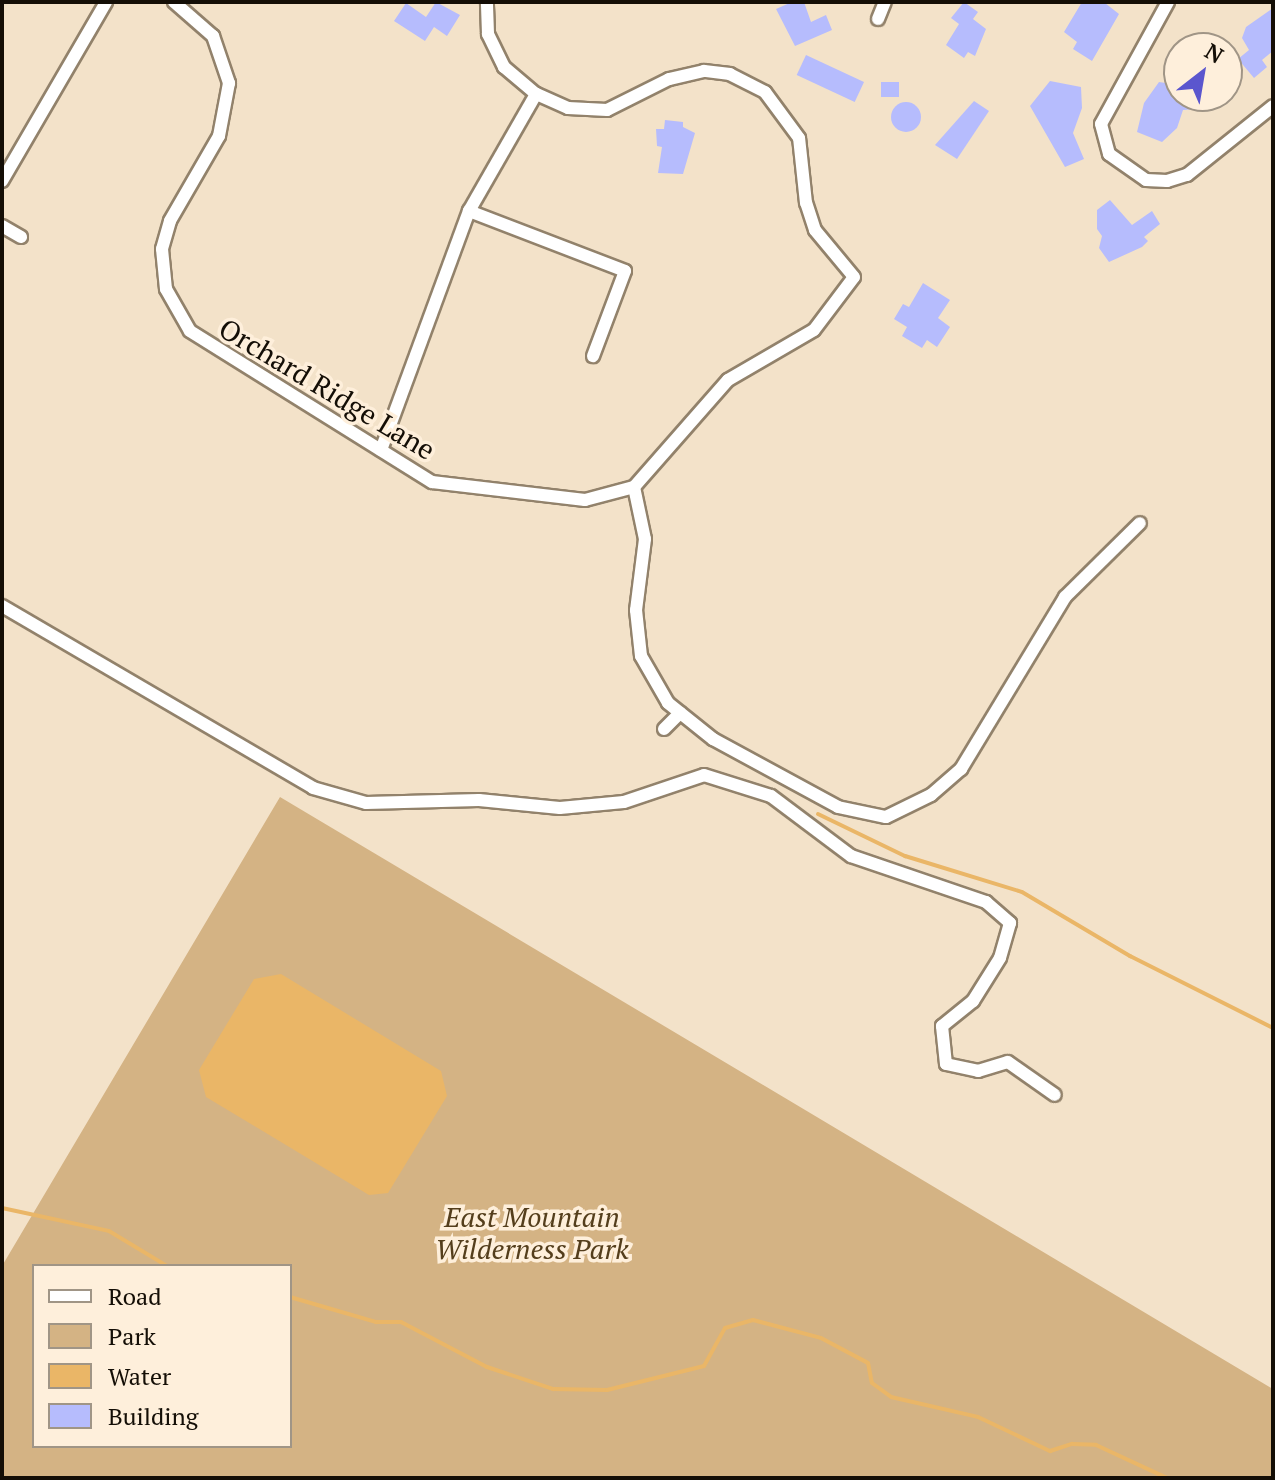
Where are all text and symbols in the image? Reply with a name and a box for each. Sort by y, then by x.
north arrow [1163,32,1243,112]
text: N [1200,36,1229,69]
street label: Orchard Ridge Lane [213,311,441,467]
park label: East Mountain Wilderness Park [435,1200,629,1266]
legend [32,1264,292,1448]
text: Road [108,1280,162,1312]
text: Park [108,1320,156,1352]
text: Water [108,1360,171,1392]
text: Building [108,1400,198,1432]

